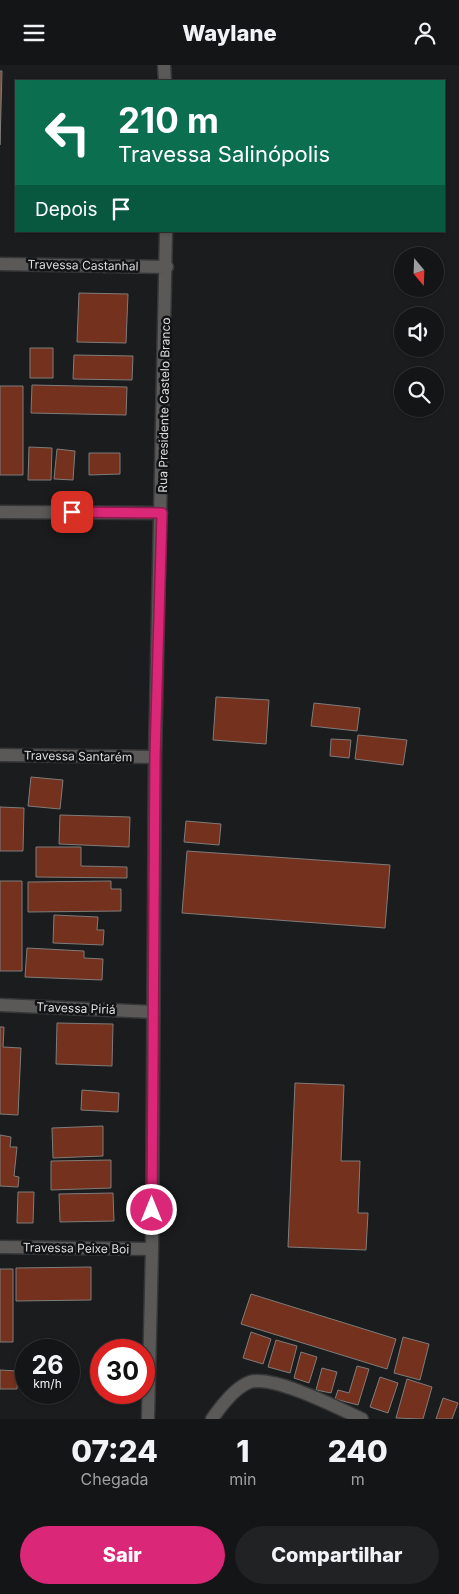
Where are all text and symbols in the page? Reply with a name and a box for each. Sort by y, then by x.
icon: menu [20,19,48,47]
icon: person [411,19,439,47]
text: Waylane [182,20,277,46]
text: 210 m [118,99,219,141]
icon: left [35,100,100,165]
text: Travessa Salinópolis [118,141,330,167]
icon: arrive [107,195,135,223]
text: Depois [35,198,97,221]
north arrow [394,247,444,297]
map controls [394,247,444,417]
street label: Travessa Castanhal [27,257,139,273]
button: sound [394,307,444,357]
street label: Rua Presidente Castelo Branco [155,317,173,493]
button: search [394,367,444,417]
pin [51,491,93,533]
icon: arrive [58,498,86,526]
street label: Travessa Santarém [24,748,132,764]
street label: Travessa Piriá [36,999,116,1017]
position arrow [125,1183,177,1235]
street label: Travessa Peixe Boi [23,1240,129,1256]
speed limit sign: 30 [90,1339,155,1404]
text: 26 [32,1350,63,1380]
text: km/h [33,1376,62,1391]
text: 07:24 [71,1433,158,1469]
text: 1 [236,1433,249,1469]
text: 240 [328,1433,388,1469]
text: Chegada [81,1469,149,1489]
text: min [229,1469,256,1489]
text: m [351,1469,365,1489]
button: Sair [20,1526,225,1584]
button: Compartilhar [235,1526,439,1584]

